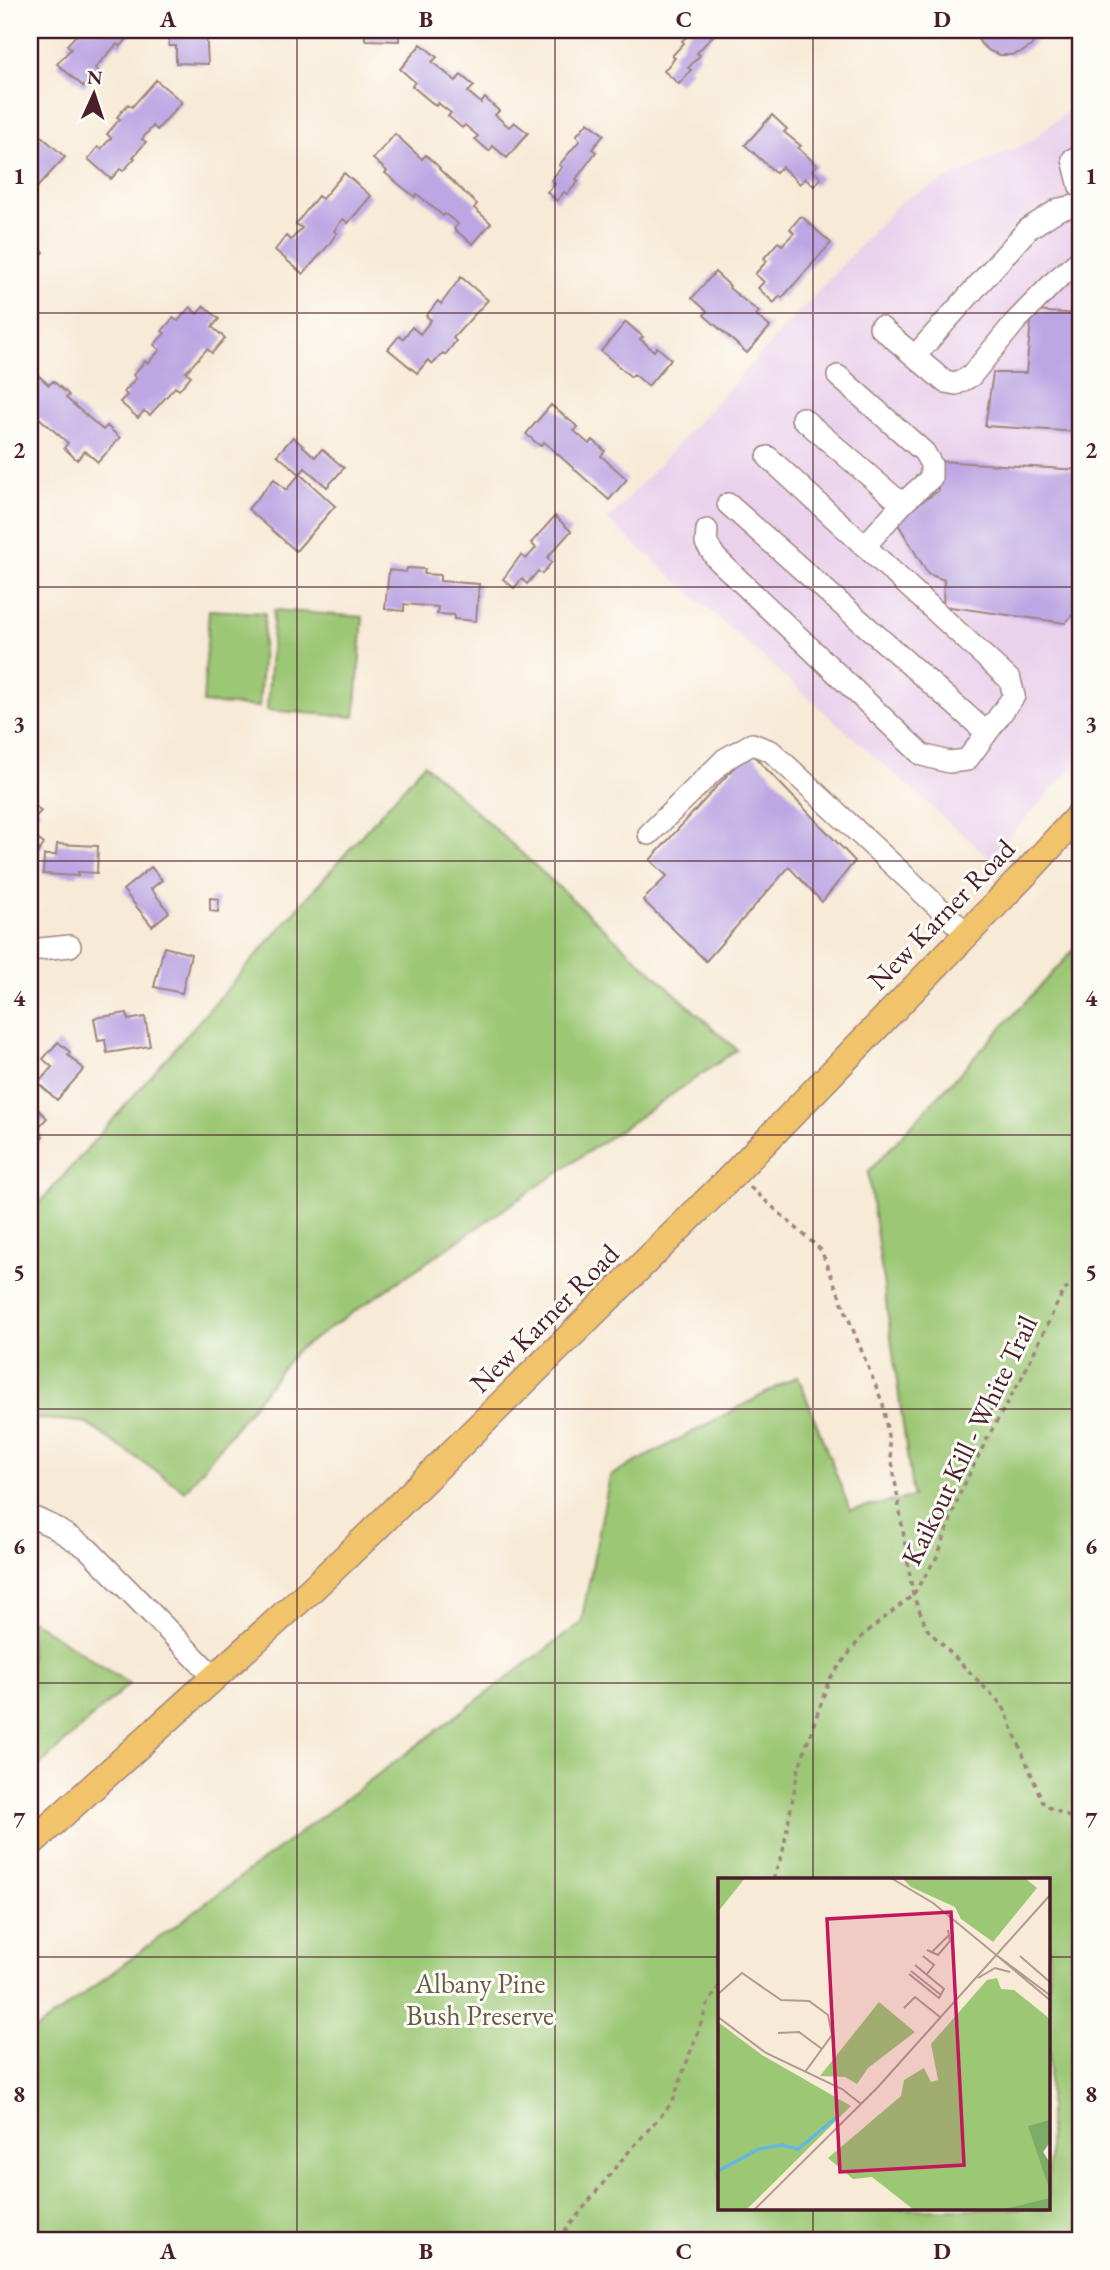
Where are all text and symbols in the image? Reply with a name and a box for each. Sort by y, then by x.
text: A [159,4,177,34]
text: B [419,4,433,34]
text: C [676,4,692,34]
text: D [933,4,951,34]
north arrow [60,60,130,130]
text: N [87,65,104,90]
text: 1 [13,161,25,191]
text: 1 [1085,161,1097,191]
text: 2 [13,435,25,465]
text: 2 [1085,435,1097,465]
text: 3 [13,709,25,739]
text: 3 [1085,709,1097,739]
street label: New Karner Road [860,830,1023,997]
text: 4 [13,983,26,1013]
text: 4 [1085,983,1098,1013]
street label: New Karner Road [462,1235,627,1400]
text: 5 [13,1257,25,1287]
text: 5 [1085,1257,1097,1287]
street label: Kaikout Kill - White Trail [893,1309,1045,1571]
text: 6 [13,1531,25,1561]
text: 6 [1085,1531,1097,1561]
text: 7 [13,1805,26,1835]
text: 7 [1085,1805,1098,1835]
inset map [718,1878,1050,2210]
park label: Albany Pine Bush Preserve [406,1965,554,2033]
text: 8 [13,2079,25,2109]
text: 8 [1085,2079,1097,2109]
text: A [159,2236,177,2266]
text: B [419,2236,433,2266]
text: C [676,2236,692,2266]
text: D [933,2236,951,2266]

